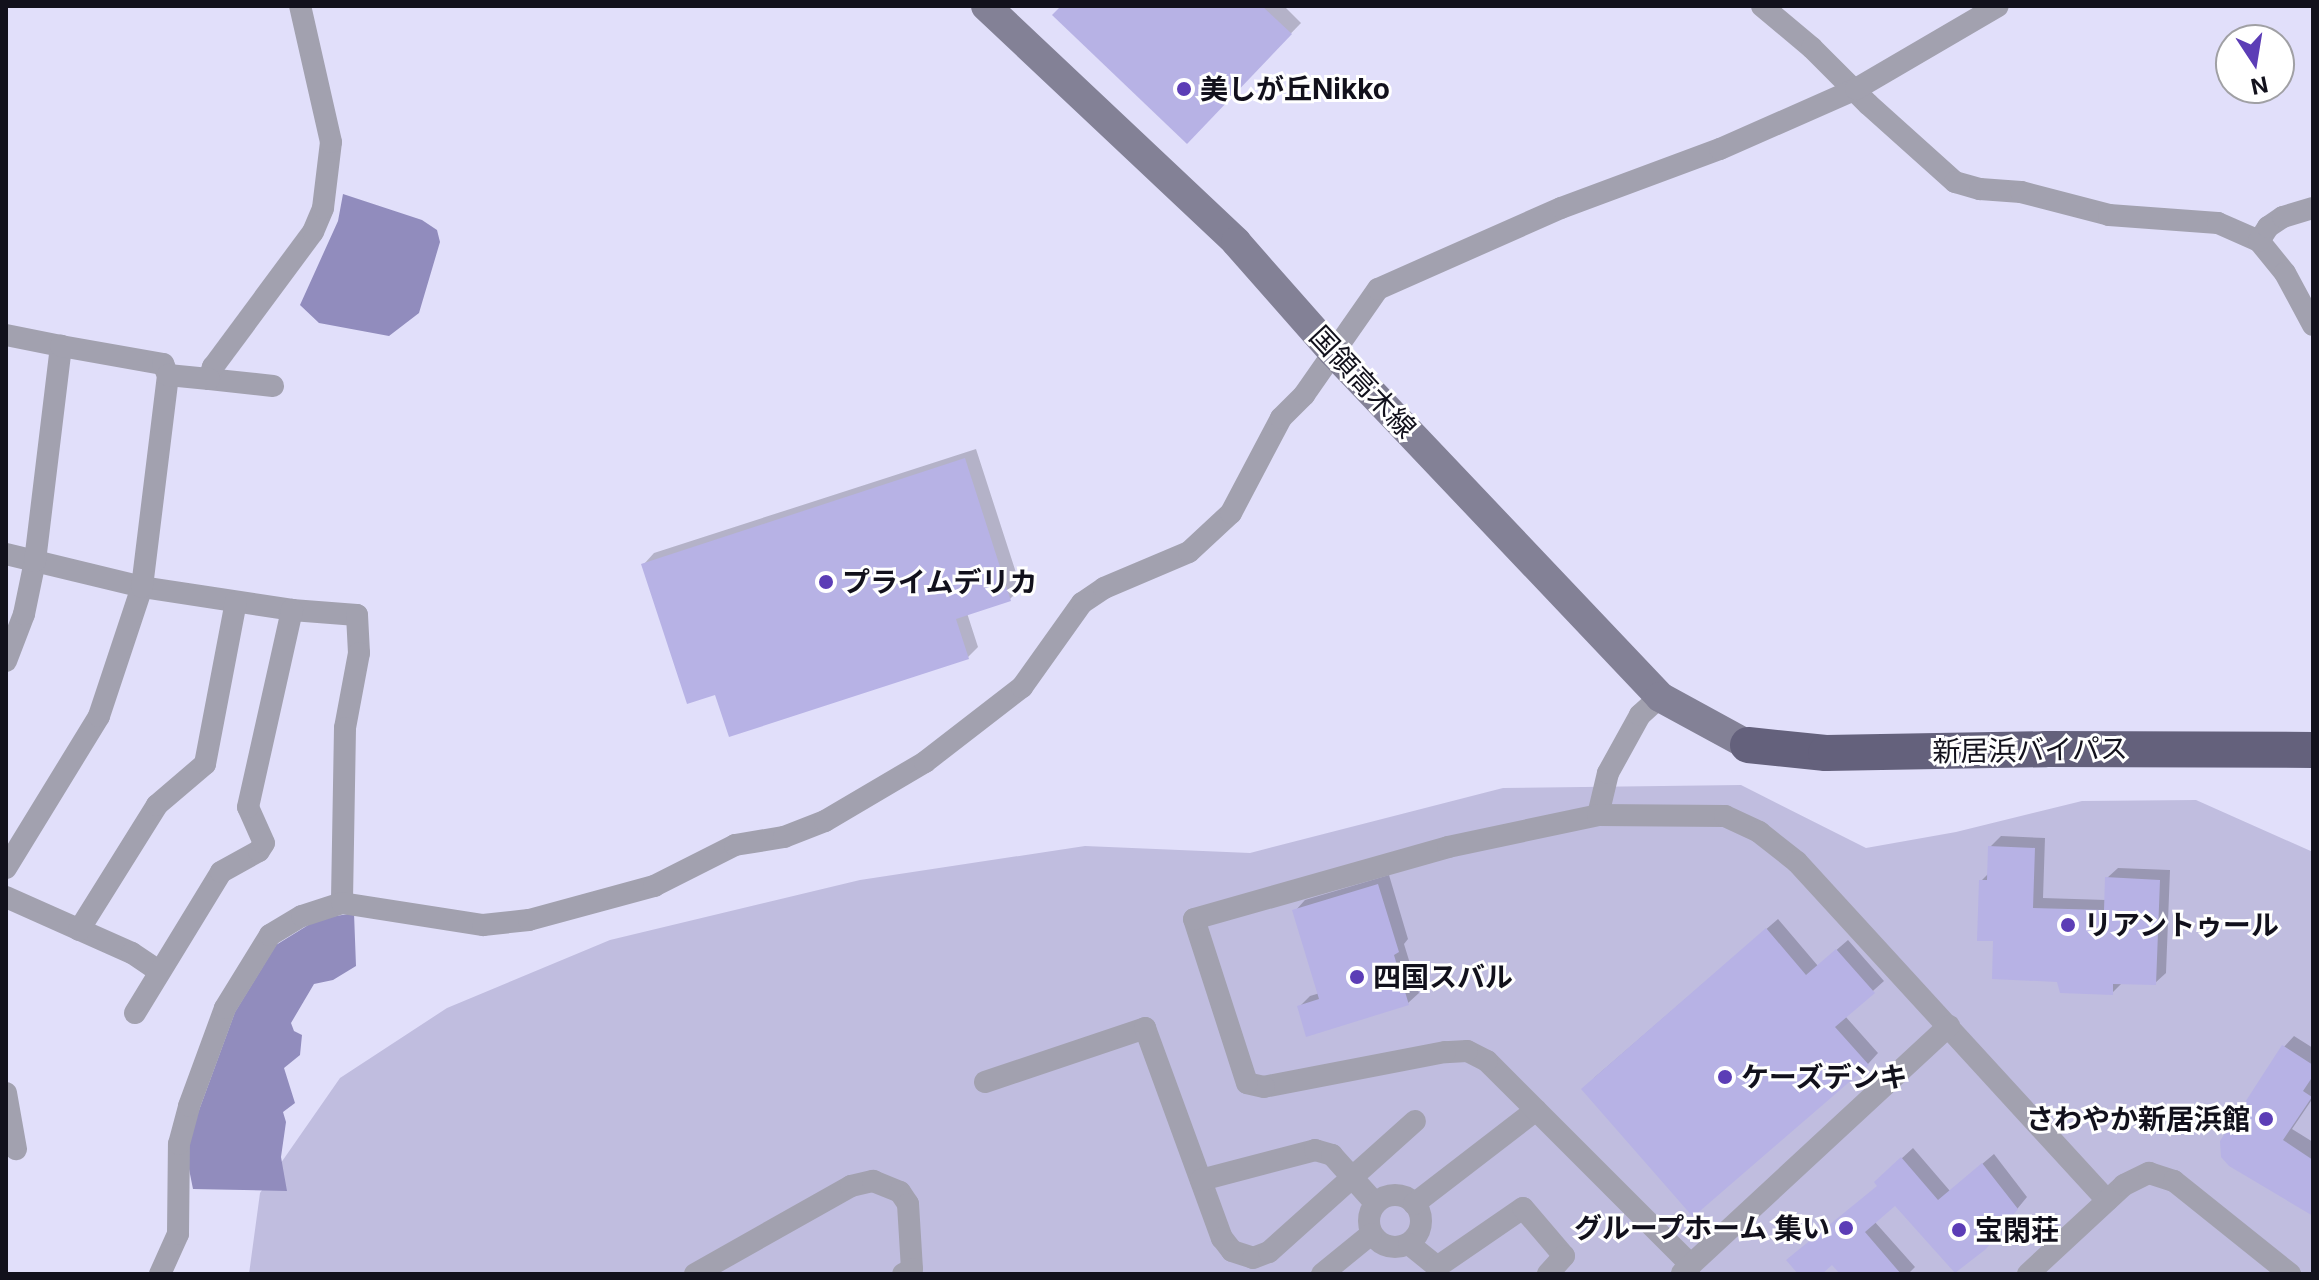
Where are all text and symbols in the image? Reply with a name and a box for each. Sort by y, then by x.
north arrow [2215,24,2295,104]
text: N [2249,71,2270,100]
place label: 美しが丘Nikko [1200,72,1390,106]
marker: 美しが丘Nikko [1175,80,1193,98]
street label: 国領高木線 [1303,319,1423,445]
place label: プライムデリカ [842,565,1038,599]
marker: プライムデリカ [817,573,835,591]
street label: 新居浜バイパス [1932,731,2128,769]
place label: リアントゥール [2084,908,2280,942]
marker: リアントゥール [2059,916,2077,934]
place label: 四国スバル [1373,960,1513,994]
marker: 四国スバル [1348,968,1366,986]
place label: ケーズデンキ [1741,1060,1909,1094]
marker: ケーズデンキ [1716,1068,1734,1086]
place label: さわやか新居浜館 [2026,1102,2250,1136]
marker: さわやか新居浜館 [2257,1110,2275,1128]
place label: グループホーム 集い [1571,1211,1830,1245]
place label: 宝閑荘 [1975,1213,2059,1247]
marker: グループホーム 集い [1837,1219,1855,1237]
marker: 宝閑荘 [1950,1221,1968,1239]

